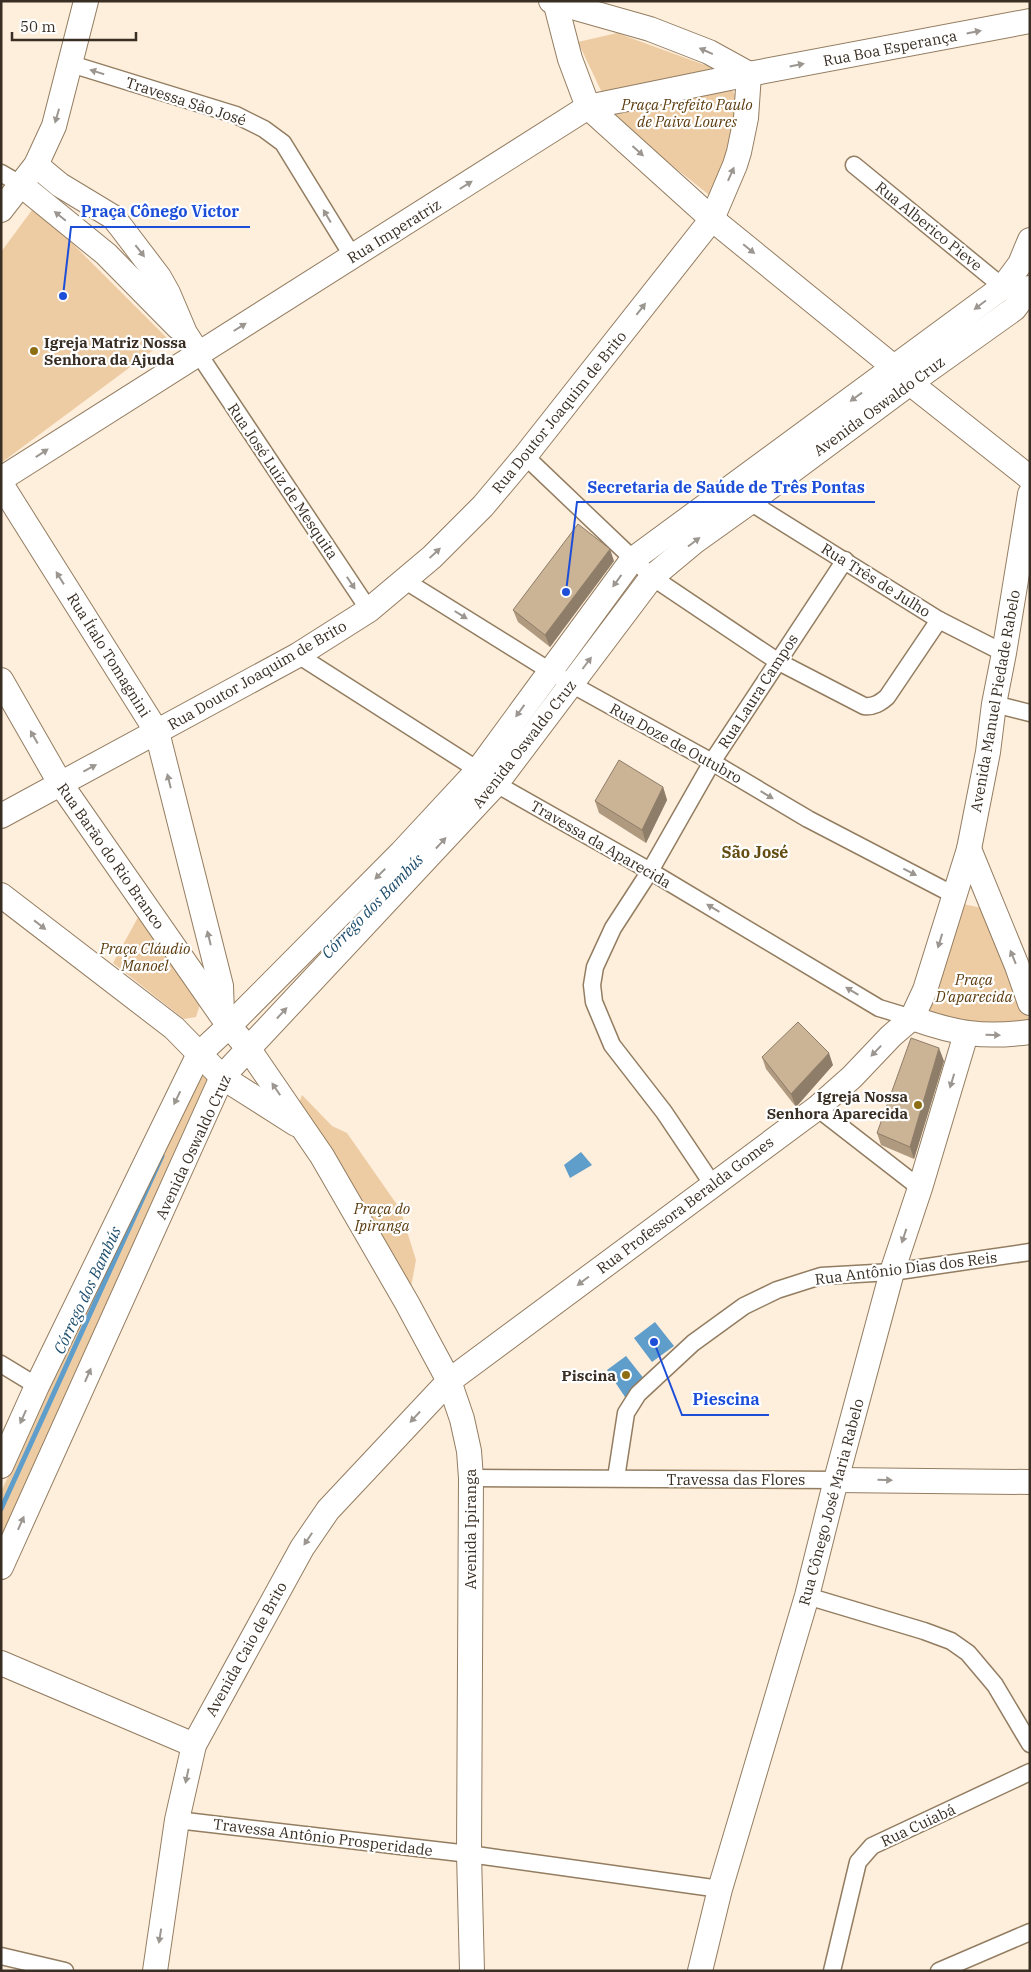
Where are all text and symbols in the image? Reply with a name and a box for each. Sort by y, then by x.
scale bar [12,10,136,42]
text: 50 m [20,17,56,36]
street label: Rua Boa Esperança [821,26,959,70]
one-way arrow [966,27,982,35]
one-way arrow [699,47,713,55]
one-way arrow [790,61,806,69]
one-way arrow [90,68,105,76]
street label: Travessa São José [123,73,249,129]
park label: Praça Prefeito Paulo de Paiva Loures [620,95,753,131]
one-way arrow [52,109,60,124]
one-way arrow [631,145,643,157]
one-way arrow [728,167,736,181]
street label: Rua Alberico Pieve [872,177,986,275]
one-way arrow [460,180,473,190]
street label: Rua Imperatriz [344,195,444,267]
callout: Praça Cônego Victor [71,196,250,227]
text: Praça Cônego Victor [81,201,239,221]
one-way arrow [323,209,332,222]
one-way arrow [54,211,67,222]
one-way arrow [134,244,145,257]
one-way arrow [743,244,756,255]
one-way arrow [974,299,987,310]
one-way arrow [635,303,646,316]
one-way arrow [233,323,246,332]
street label: Rua Doutor Joaquim de Brito [488,327,630,497]
place label: Igreja Matriz Nossa Senhora da Ajuda [44,333,187,369]
marker: Igreja Matriz Nossa Senhora da Ajuda [28,345,40,357]
street label: Avenida Oswaldo Cruz [810,352,948,460]
one-way arrow [849,392,863,402]
street label: Rua José Luiz de Mesquita [224,399,342,563]
one-way arrow [36,448,49,457]
callout: Secretaria de Saúde de Três Pontas [577,471,875,502]
text: Secretaria de Saúde de Três Pontas [587,477,865,497]
one-way arrow [687,537,700,548]
street label: Rua Três de Julho [818,539,934,621]
one-way arrow [429,547,441,559]
one-way arrow [55,571,65,584]
one-way arrow [612,574,622,588]
one-way arrow [346,576,356,590]
street label: Avenida Manuel Piedade Rabelo [966,588,1024,814]
street label: Rua Ítalo Tomagnini [63,589,155,721]
one-way arrow [454,611,467,620]
street label: Rua Doutor Joaquim de Brito [164,616,350,734]
street label: Rua Laura Campos [714,630,802,752]
one-way arrow [582,656,592,670]
street label: Avenida Oswaldo Cruz [468,676,580,812]
street label: Rua Doze de Outubro [607,699,745,787]
one-way arrow [516,705,526,718]
one-way arrow [30,730,38,745]
one-way arrow [83,763,97,772]
one-way arrow [165,773,173,788]
street label: Rua Barão do Rio Branco [53,779,169,933]
one-way arrow [760,790,773,799]
street label: Travessa da Aparecida [527,796,675,892]
one-way arrow [435,838,447,850]
district label: São José [722,842,788,862]
water label: Córrego dos Bambús [317,849,427,963]
one-way arrow [374,867,386,879]
one-way arrow [903,868,917,876]
one-way arrow [706,903,719,912]
one-way arrow [33,920,46,931]
one-way arrow [205,931,213,946]
one-way arrow [936,934,943,949]
park label: Praça Cláudio Manoel [99,939,190,975]
one-way arrow [1009,950,1017,964]
park label: Praça D'aparecida [934,970,1013,1006]
one-way arrow [846,987,859,996]
one-way arrow [276,1007,288,1019]
one-way arrow [986,1031,1002,1039]
one-way arrow [870,1045,882,1057]
street label: Avenida Oswaldo Cruz [151,1072,235,1222]
one-way arrow [947,1073,955,1088]
one-way arrow [271,1082,281,1095]
place label: Igreja Nossa Senhora Aparecida [767,1087,908,1123]
one-way arrow [173,1091,181,1105]
marker: Igreja Nossa Senhora Aparecida [912,1099,924,1111]
street label: Rua Professora Beralda Gomes [593,1132,777,1278]
park label: Praça do Ipiranga [353,1199,410,1235]
water label: Córrego dos Bambús [49,1223,125,1357]
one-way arrow [900,1229,908,1244]
street label: Rua Antônio Dias dos Reis [814,1247,998,1289]
one-way arrow [577,1275,590,1286]
place label: Piscina [562,1366,616,1385]
one-way arrow [84,1367,93,1382]
marker: Piscina [620,1369,632,1381]
callout: Piescina [682,1384,769,1415]
text: Piescina [692,1389,760,1409]
street label: Rua Cônego José Maria Rabelo [794,1397,868,1607]
one-way arrow [18,1410,26,1424]
one-way arrow [409,1410,421,1422]
street label: Avenida Ipiranga [461,1469,480,1589]
street label: Travessa das Flores [667,1470,805,1489]
one-way arrow [877,1476,893,1484]
one-way arrow [18,1516,26,1530]
one-way arrow [303,1532,313,1545]
street label: Avenida Caio de Brito [201,1578,291,1720]
one-way arrow [183,1768,191,1783]
street label: Rua Cuiabá [878,1799,958,1851]
street label: Travessa Antônio Prosperidade [212,1814,434,1860]
one-way arrow [156,1928,164,1944]

